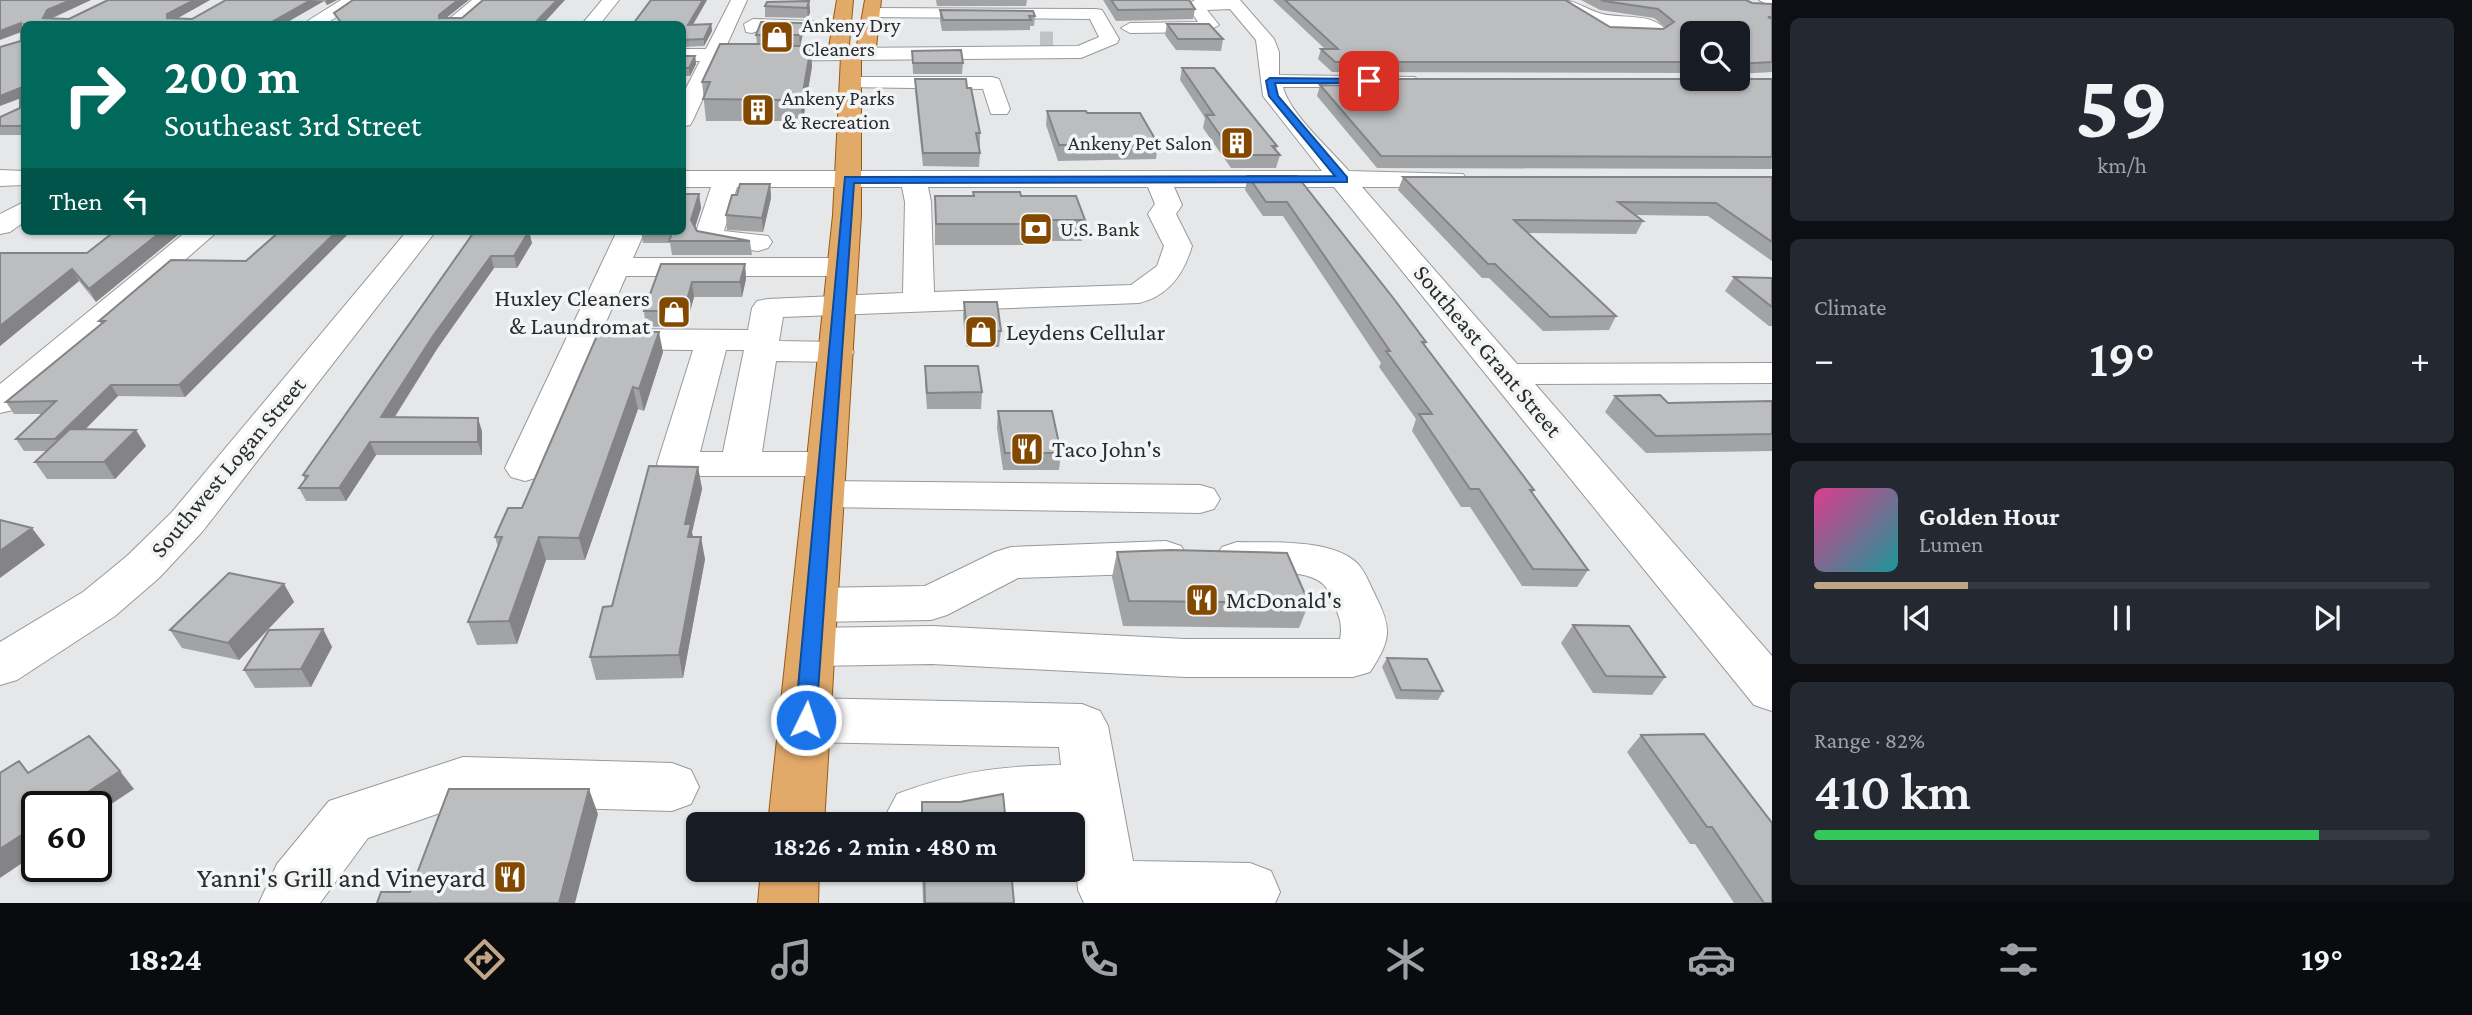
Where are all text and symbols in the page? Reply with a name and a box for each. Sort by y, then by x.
place label: Ankeny Dry Cleaners [802,13,901,61]
shop icon: Ankeny Dry Cleaners [758,18,796,56]
map controls [1680,21,1750,91]
button: search [1680,21,1750,91]
icon: right [49,49,140,140]
text: 200 m [164,49,299,104]
pin [1339,51,1399,111]
text: 59 [2075,55,2169,157]
icon: arrive [1350,62,1388,100]
place label: Ankeny Parks & Recreation [782,86,895,134]
building icon: Ankeny Parks & Recreation [739,91,777,129]
text: Southeast 3rd Street [164,107,421,143]
building icon: Ankeny Pet Salon [1218,124,1256,162]
place label: Ankeny Pet Salon [1068,131,1212,155]
text: km/h [2097,152,2147,178]
icon: left [117,182,155,220]
text: Then [49,187,103,216]
bank icon: U.S. Bank [1017,210,1055,248]
place label: U.S. Bank [1060,217,1139,241]
street label: Southeast Grant Street [1409,259,1569,443]
place label: Huxley Cleaners & Laundromat [495,284,651,339]
shop icon: Huxley Cleaners & Laundromat [655,293,693,331]
text: Climate [1814,294,1886,320]
shop icon: Leydens Cellular [962,313,1000,351]
place label: Leydens Cellular [1006,318,1166,345]
text: 19° [2089,329,2155,387]
text: − [1814,338,1834,380]
text: + [2410,338,2430,380]
street label: Southwest Logan Street [144,370,311,562]
restaurant icon: Taco John's [1008,430,1046,468]
place label: Taco John's [1052,435,1161,462]
text: Golden Hour [1919,502,2060,531]
text: Lumen [1919,531,1983,557]
restaurant icon: McDonald's [1183,581,1221,619]
place label: McDonald's [1226,586,1342,613]
icon: previous [1898,599,1936,637]
icon: pause [2103,599,2141,637]
icon: next [2308,599,2346,637]
position arrow [769,683,843,757]
text: Range · 82% [1814,727,1925,753]
text: 410 km [1814,762,1971,820]
speed limit sign: 60 [21,791,112,882]
text: 18:26 · 2 min · 480 m [774,832,997,861]
restaurant icon: Yanni's Grill and Vineyard [491,858,529,896]
place label: Yanni's Grill and Vineyard [197,862,486,893]
icon: directions [460,935,509,984]
icon: music [767,935,816,984]
icon: phone [1074,935,1123,984]
icon: climate [1381,935,1430,984]
icon: car [1687,935,1736,984]
icon: filters [1994,935,2043,984]
text: 18:24 [129,941,202,977]
text: 19° [2301,941,2343,977]

